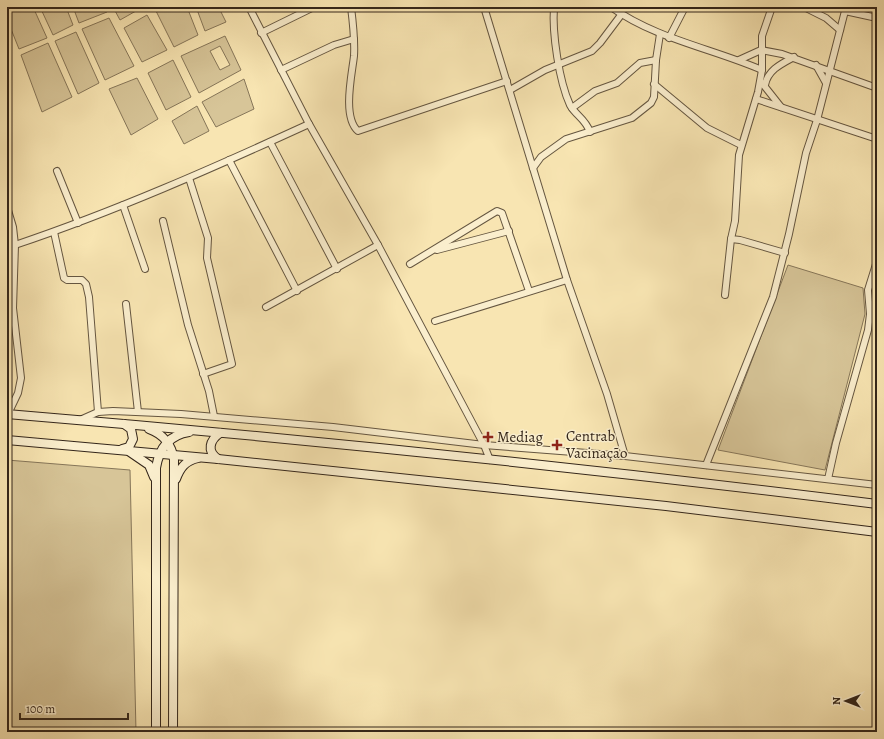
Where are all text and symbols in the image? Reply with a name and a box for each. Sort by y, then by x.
place label: Centrab Vacinação [565,426,627,463]
place label: Mediag [497,427,543,447]
marker: Mediag [482,431,494,443]
marker: Centrab Vacinação [551,439,563,451]
north arrow [826,681,866,721]
scale bar [20,695,128,721]
text: N [829,697,844,705]
text: 100 m [26,701,55,717]

